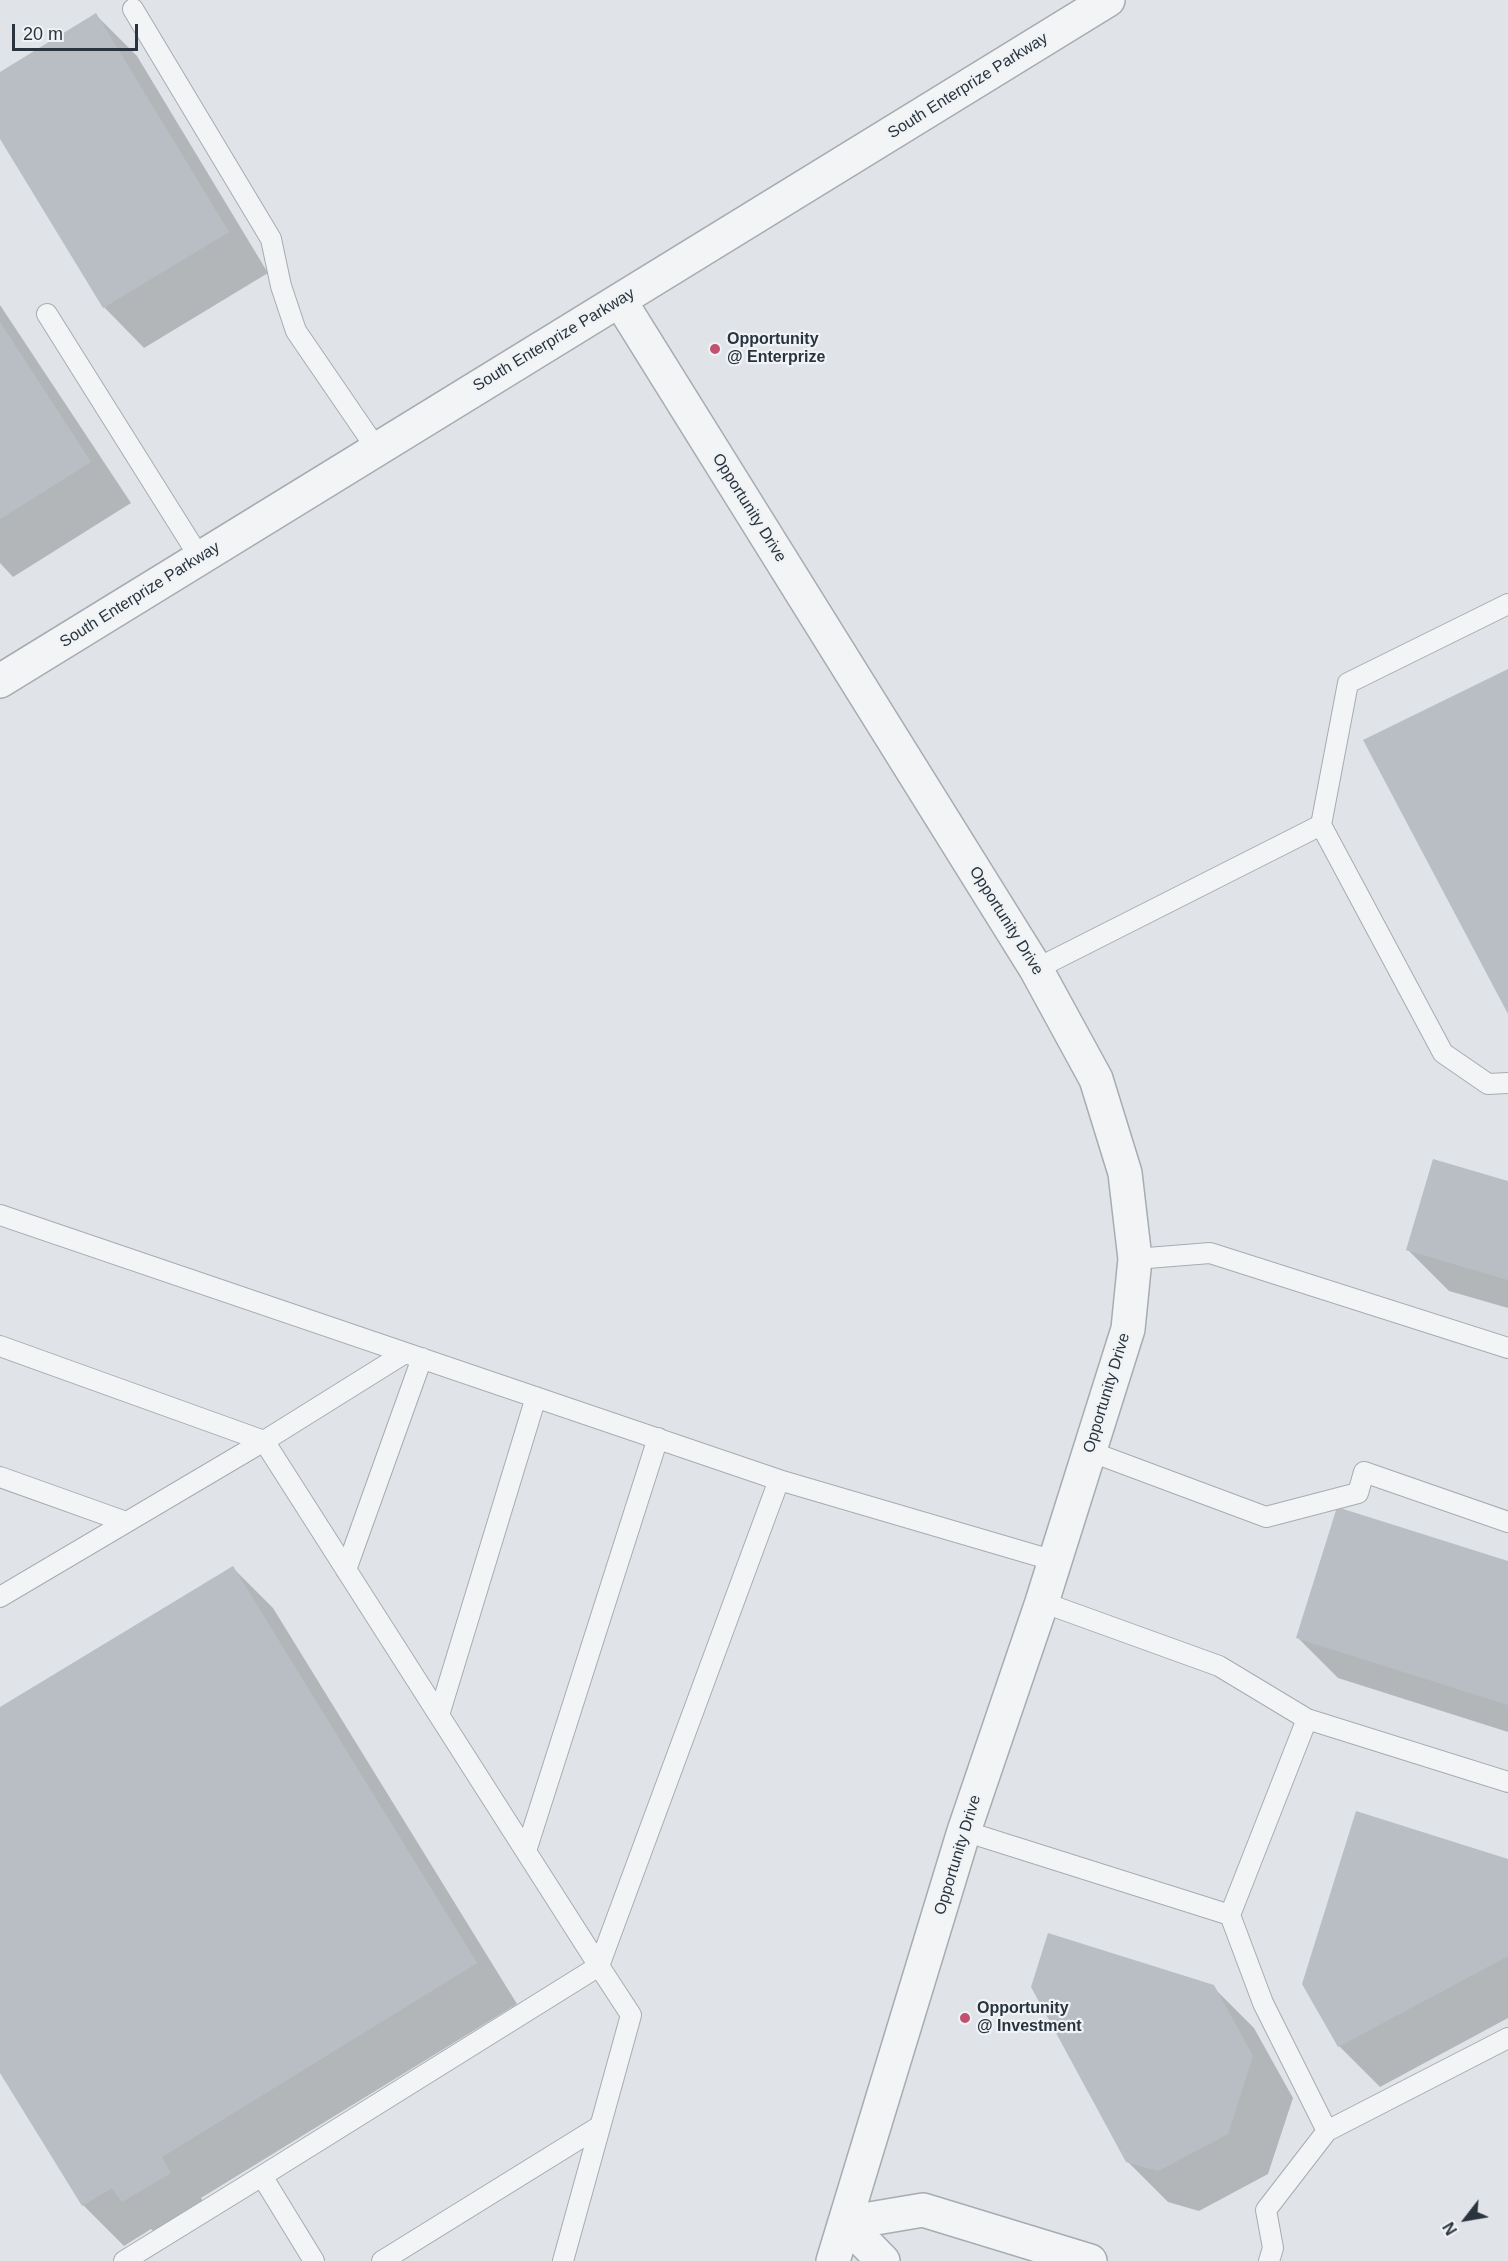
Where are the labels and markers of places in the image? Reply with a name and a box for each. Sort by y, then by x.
place label: Opportunity @ Enterprize [727,330,825,368]
marker: Opportunity @ Enterprize [708,342,722,356]
place label: Opportunity @ Investment [977,1999,1082,2037]
marker: Opportunity @ Investment [958,2011,972,2025]

